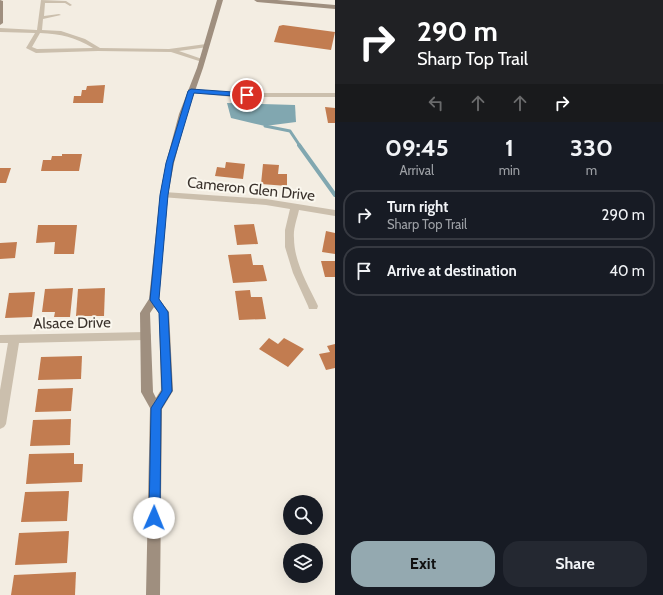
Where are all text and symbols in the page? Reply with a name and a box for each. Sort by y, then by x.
text: 290 m [417,14,498,48]
icon: right [351,16,403,68]
text: Sharp Top Trail [417,48,528,70]
pin [230,78,264,112]
icon: arrive [236,84,258,106]
icon: left [425,92,447,114]
icon: ahead [467,92,489,114]
icon: ahead [509,92,531,114]
icon: right [551,92,573,114]
text: 09:45 [385,133,449,162]
text: 1 [505,133,514,162]
text: 330 [570,133,613,162]
text: Arrival [400,162,434,178]
text: min [499,162,520,178]
text: m [586,162,597,178]
street label: Cameron Glen Drive [186,173,316,205]
text: Turn right [387,198,448,216]
icon: right [353,204,375,226]
text: 290 m [602,206,645,224]
text: Sharp Top Trail [387,216,467,232]
icon: arrive [353,260,375,282]
text: Arrive at destination [387,262,517,280]
text: 40 m [609,262,645,280]
street label: Alsace Drive [33,313,111,333]
map controls [283,495,323,583]
button: search [283,495,323,535]
position arrow [133,497,175,539]
button: Exit [351,541,495,587]
button: Share [503,541,647,587]
button: layers [283,543,323,583]

